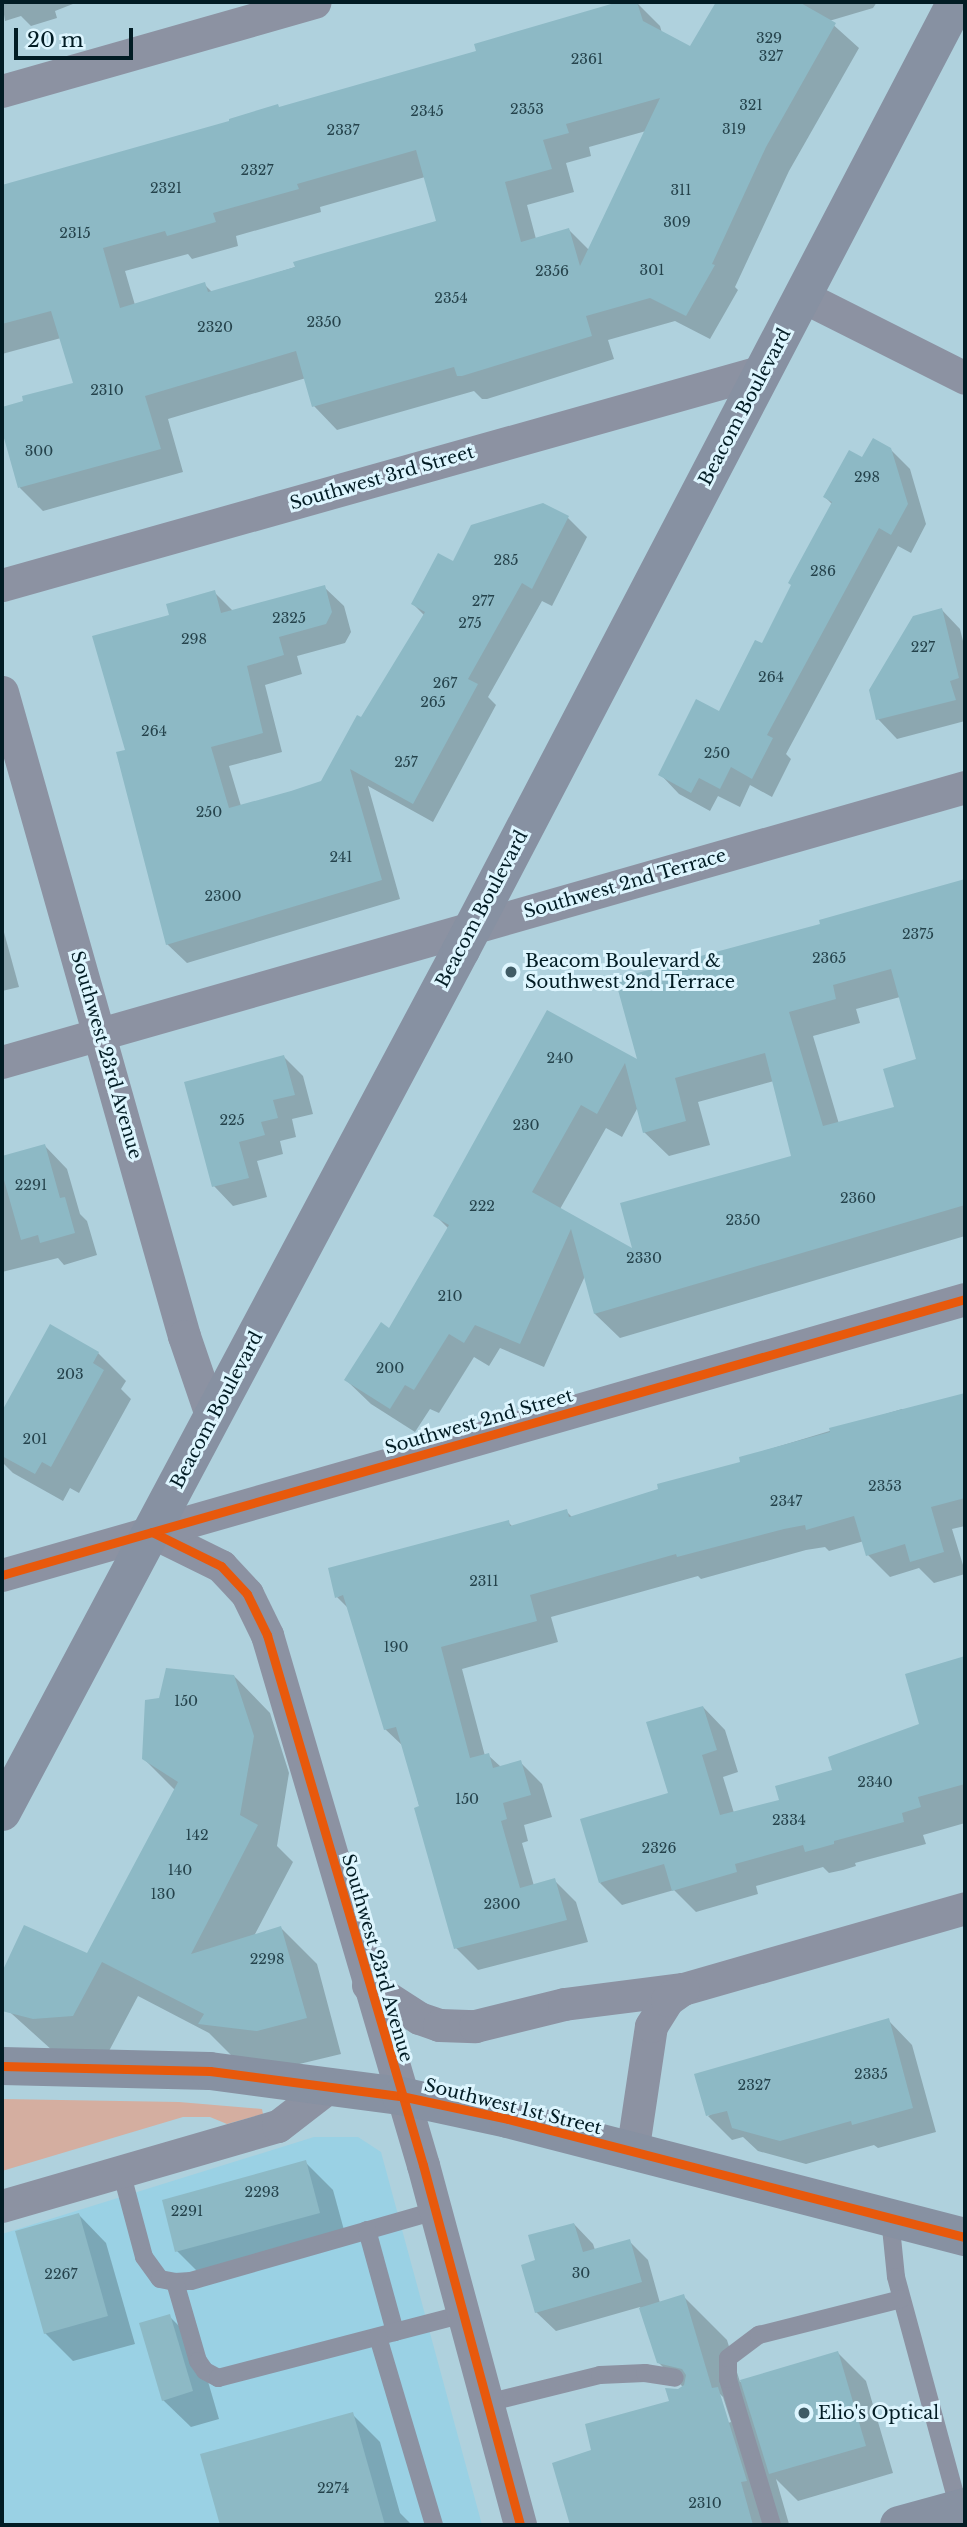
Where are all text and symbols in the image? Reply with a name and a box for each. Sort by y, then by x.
scale bar [18,14,136,58]
text: 20 m [27,27,84,53]
house number: 329 [756,30,782,46]
house number: 327 [759,48,783,64]
house number: 2361 [571,51,603,67]
house number: 321 [739,97,763,113]
house number: 2353 [510,101,544,117]
house number: 2345 [410,103,444,119]
house number: 319 [722,121,746,137]
house number: 2337 [327,122,359,138]
house number: 2327 [241,162,273,178]
house number: 2321 [150,180,182,196]
house number: 311 [670,182,692,198]
house number: 309 [663,214,691,230]
house number: 2315 [59,225,91,241]
house number: 301 [640,262,664,278]
house number: 2356 [535,263,569,279]
house number: 2354 [434,290,468,306]
house number: 2350 [306,314,342,330]
house number: 2320 [197,319,233,335]
street label: Beacom Boulevard [694,325,796,489]
house number: 2310 [90,382,124,398]
street label: Southwest 3rd Street [287,441,477,515]
house number: 300 [25,443,53,459]
house number: 298 [854,469,880,485]
house number: 285 [493,552,519,568]
house number: 286 [810,563,836,579]
house number: 277 [472,593,494,609]
house number: 2325 [272,610,306,626]
house number: 275 [458,615,482,631]
house number: 298 [181,631,207,647]
house number: 227 [911,639,935,655]
house number: 264 [758,669,784,685]
house number: 267 [433,675,457,691]
house number: 265 [420,694,446,710]
house number: 264 [141,723,167,739]
house number: 250 [704,745,730,761]
house number: 257 [394,754,418,770]
house number: 250 [196,804,222,820]
street label: Beacom Boulevard [431,827,533,991]
street label: Southwest 2nd Terrace [521,845,729,923]
house number: 241 [329,849,353,865]
house number: 2300 [204,888,242,904]
house number: 2375 [902,926,934,942]
street label: Southwest 23rd Avenue [66,948,146,1162]
house number: 2365 [812,950,846,966]
place label: Beacom Boulevard & Southwest 2nd Terrace [525,951,736,993]
marker: Beacom Boulevard & Southwest 2nd Terrace [503,964,519,980]
house number: 240 [547,1050,573,1066]
house number: 225 [219,1112,245,1128]
house number: 230 [512,1117,540,1133]
house number: 2291 [15,1177,47,1193]
house number: 2360 [840,1190,876,1206]
house number: 222 [469,1198,495,1214]
house number: 2350 [725,1212,761,1228]
house number: 2330 [626,1250,662,1266]
house number: 210 [438,1288,462,1304]
street label: Beacom Boulevard [166,1328,268,1492]
house number: 200 [376,1360,404,1376]
house number: 203 [56,1366,84,1382]
street label: Southwest 2nd Street [382,1385,576,1459]
house number: 201 [23,1431,47,1447]
house number: 2353 [868,1478,902,1494]
house number: 2347 [770,1493,802,1509]
house number: 2311 [469,1573,499,1589]
house number: 190 [383,1639,409,1655]
house number: 150 [174,1693,198,1709]
house number: 2340 [857,1774,893,1790]
house number: 150 [455,1791,479,1807]
house number: 2334 [772,1812,806,1828]
house number: 142 [185,1827,209,1843]
house number: 2326 [642,1840,676,1856]
street label: Southwest 23rd Avenue [337,1851,417,2065]
house number: 140 [168,1862,192,1878]
house number: 130 [151,1886,175,1902]
house number: 2300 [483,1896,521,1912]
house number: 2298 [250,1951,284,1967]
house number: 2335 [854,2066,888,2082]
street label: Southwest 1st Street [422,2074,604,2140]
house number: 2327 [738,2077,770,2093]
house number: 2293 [245,2184,279,2200]
house number: 2291 [171,2203,203,2219]
house number: 30 [572,2265,590,2281]
house number: 2267 [44,2266,78,2282]
place label: Elio's Optical [818,2402,939,2424]
marker: Elio's Optical [796,2405,812,2421]
house number: 2274 [317,2480,349,2496]
house number: 2310 [688,2495,722,2511]

